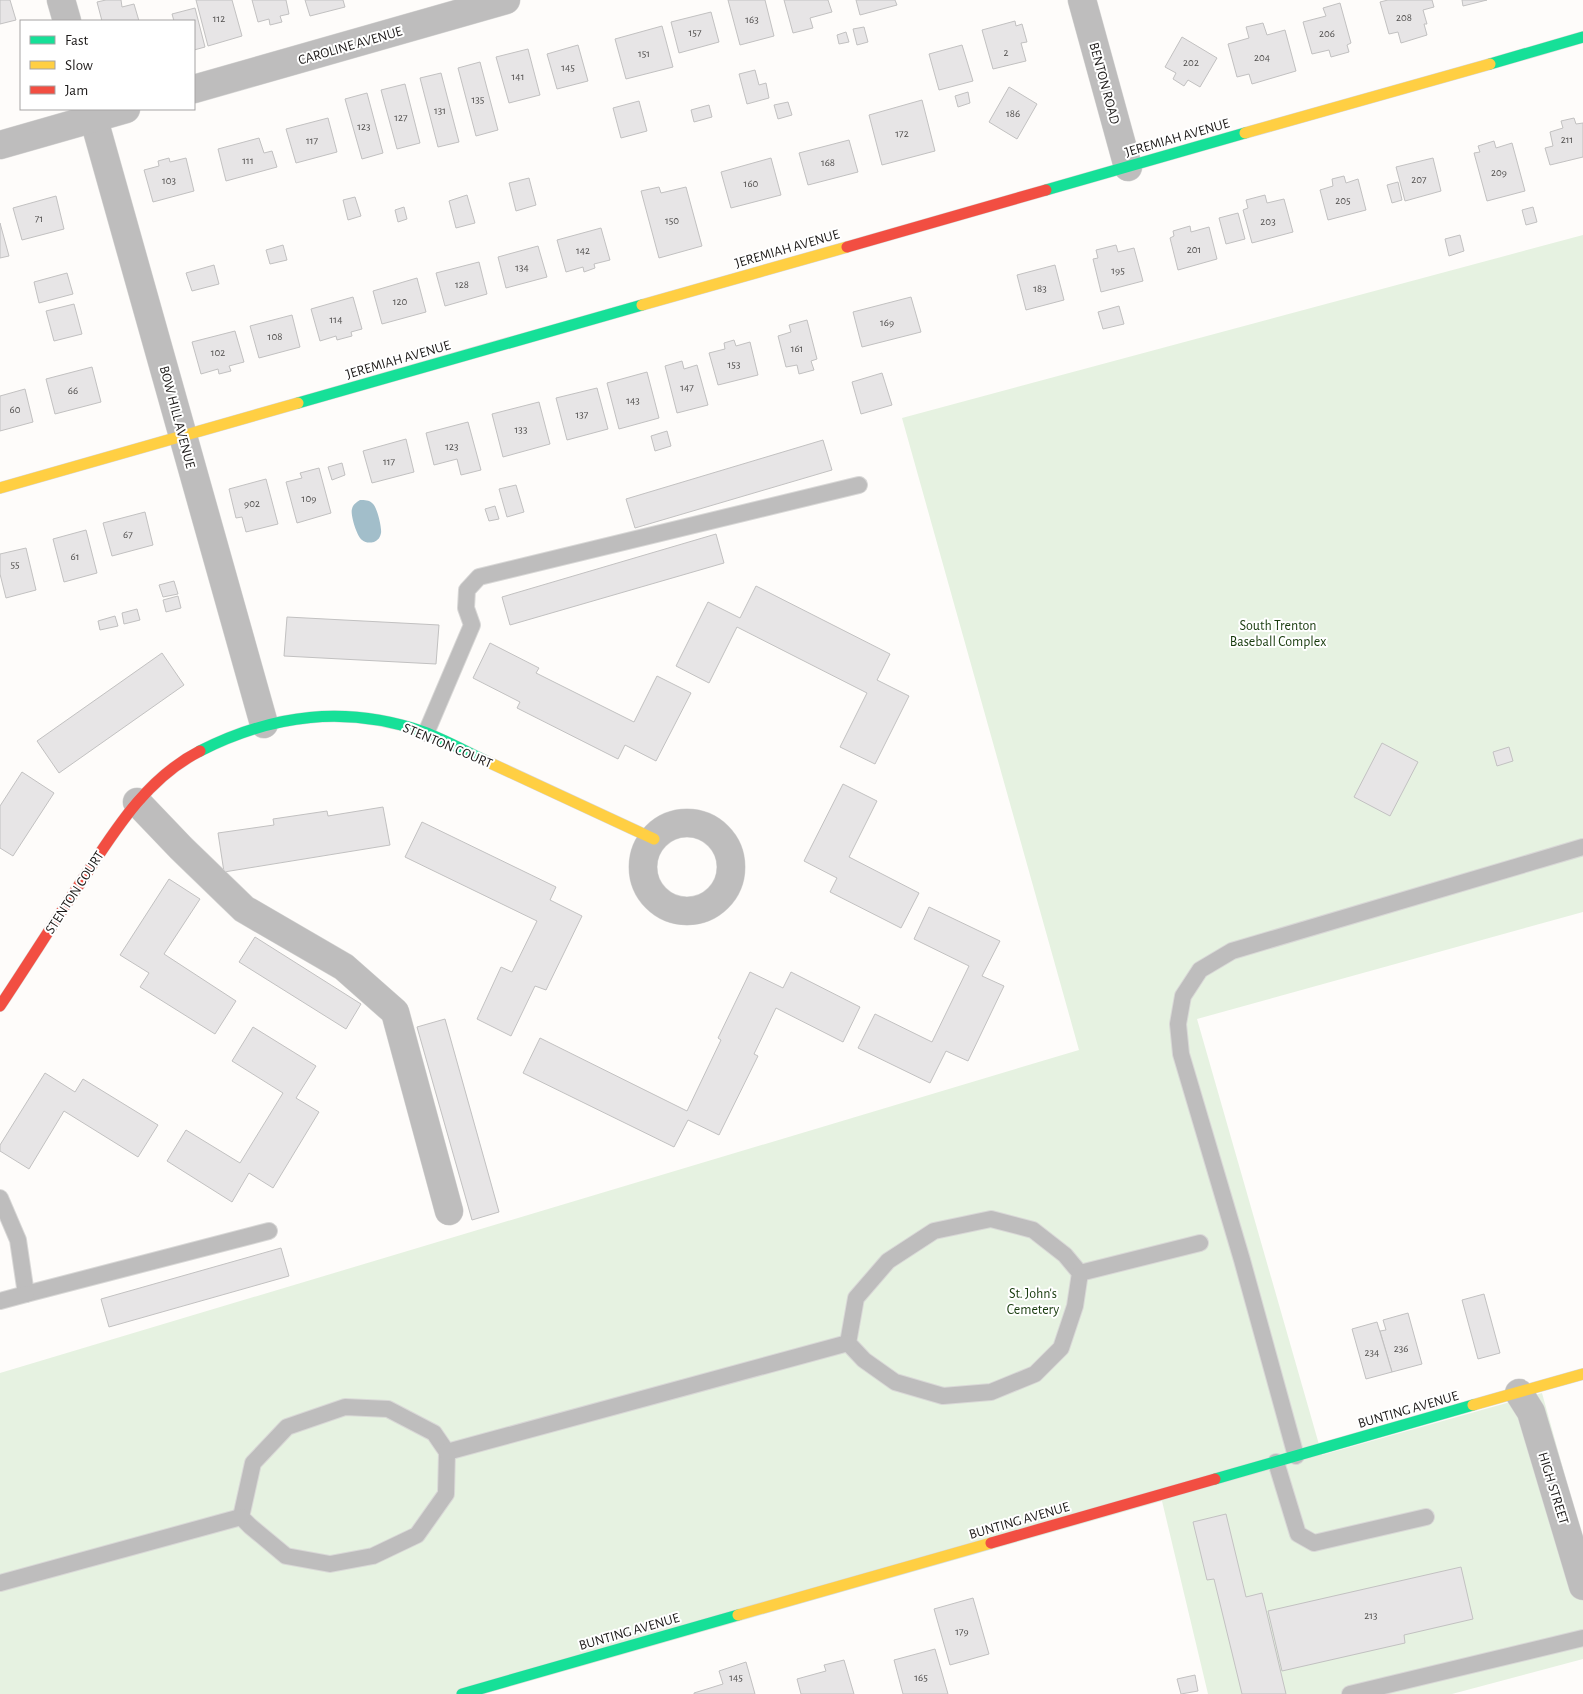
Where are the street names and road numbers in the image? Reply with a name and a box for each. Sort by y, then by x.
street label: CAROLINE AVENUE [297,24,404,68]
street label: BENTON ROAD [1086,41,1122,126]
street label: JEREMIAH AVENUE [1123,116,1231,160]
street label: JEREMIAH AVENUE [733,227,841,271]
street label: JEREMIAH AVENUE [344,338,452,382]
street label: BOW HILL AVENUE [157,364,198,470]
street label: STENTON COURT [401,721,494,771]
street label: STENTON COURT [43,849,107,936]
street label: BUNTING AVENUE [1356,1389,1460,1431]
street label: HIGH STREET [1535,1451,1571,1526]
street label: BUNTING AVENUE [967,1500,1071,1542]
street label: BUNTING AVENUE [577,1611,681,1653]

